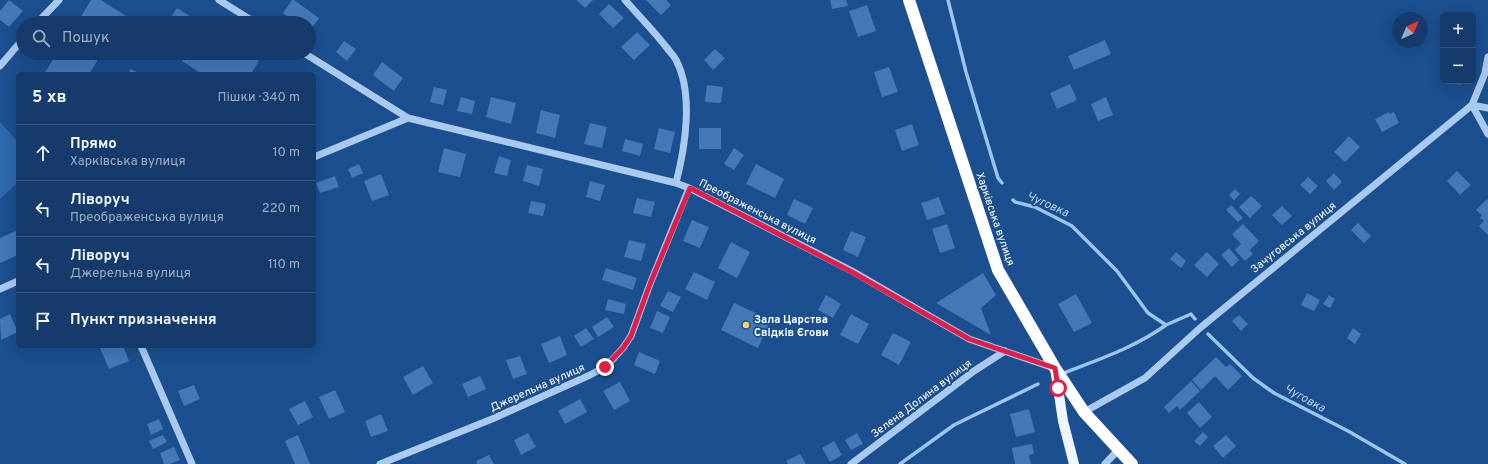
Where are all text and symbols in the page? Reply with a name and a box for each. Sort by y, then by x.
north arrow [1392,12,1428,48]
map controls [1440,12,1476,84]
button: + [1440,12,1476,48]
search box [16,16,316,60]
icon: search [30,27,52,49]
text: Пошук [62,29,110,48]
button: − [1440,48,1476,84]
text: 5 хв [32,87,67,109]
text: Пішки · 340 m [218,90,300,106]
text: Прямо [70,135,117,154]
icon: ahead [32,142,54,164]
text: 10 m [273,145,300,161]
text: Харківська вулиця [70,154,185,170]
street label: Харківська вулиця [973,171,1018,268]
street label: Преображенська вулиця [696,176,819,248]
water label: Чуговка [1024,189,1072,222]
text: Ліворуч [70,191,130,210]
icon: left [32,198,54,220]
street label: Зачуговська вулиця [1248,199,1339,277]
text: 220 m [262,201,300,217]
text: Преображенська вулиця [70,210,224,226]
text: Ліворуч [70,247,130,266]
icon: left [32,254,54,276]
text: 110 m [268,257,300,273]
text: Джерельна вулиця [70,266,191,282]
icon: arrive [32,310,54,332]
text: Пункт призначення [70,311,217,330]
place label: Зала Царства Свідків Єгови [754,313,829,340]
marker: Зала Царства Свідків Єгови [741,320,751,330]
street label: Зелена Долина вулиця [869,356,975,441]
route end [596,358,614,376]
street label: Джерельна вулиця [488,361,587,415]
route start [1049,379,1067,397]
water label: Чуговка [1281,381,1329,417]

